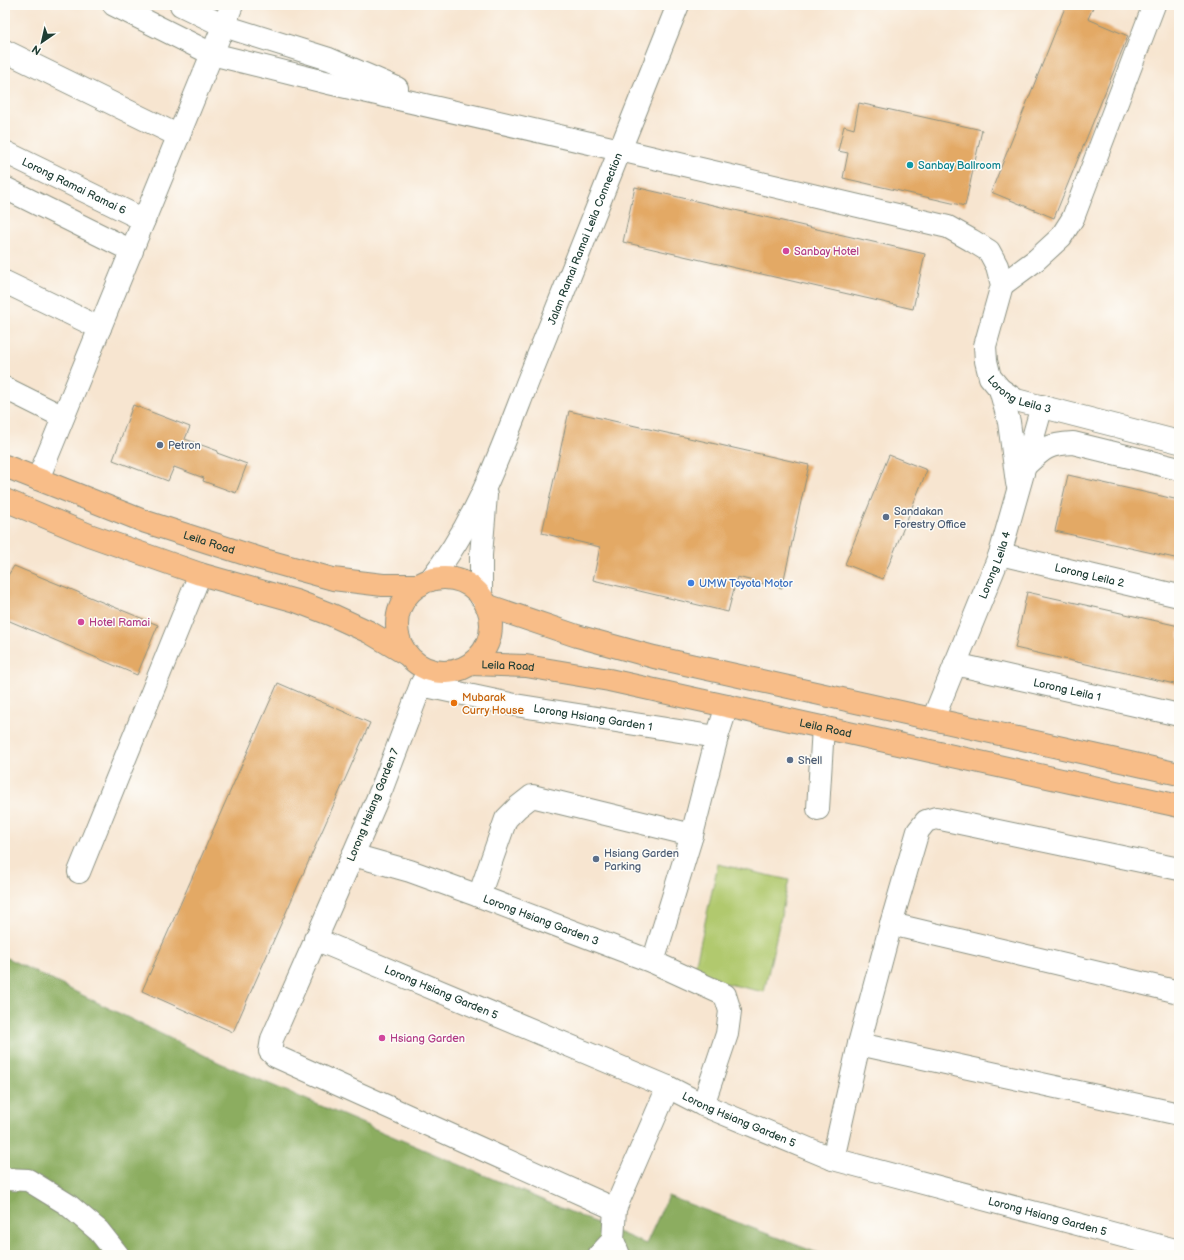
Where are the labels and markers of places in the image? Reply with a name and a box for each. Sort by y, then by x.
place label: Sanbay Ballroom [918,159,1001,172]
marker: Sanbay Ballroom [905,160,915,170]
place label: Sanbay Hotel [794,245,859,258]
marker: Sanbay Hotel [781,246,791,256]
place label: Petron [168,439,201,452]
marker: Petron [155,440,165,450]
place label: Sandakan Forestry Office [894,505,966,531]
marker: Sandakan Forestry Office [881,512,891,522]
place label: UMW Toyota Motor [699,577,794,590]
marker: UMW Toyota Motor [686,578,696,588]
place label: Hotel Ramai [89,616,150,629]
marker: Hotel Ramai [76,617,86,627]
place label: Mubarak Curry House [462,691,524,717]
marker: Mubarak Curry House [449,698,459,708]
place label: Shell [798,754,822,767]
marker: Shell [785,755,795,765]
place label: Hsiang Garden Parking [604,847,679,873]
marker: Hsiang Garden Parking [591,854,601,864]
place label: Hsiang Garden [390,1032,465,1045]
marker: Hsiang Garden [377,1033,387,1043]

